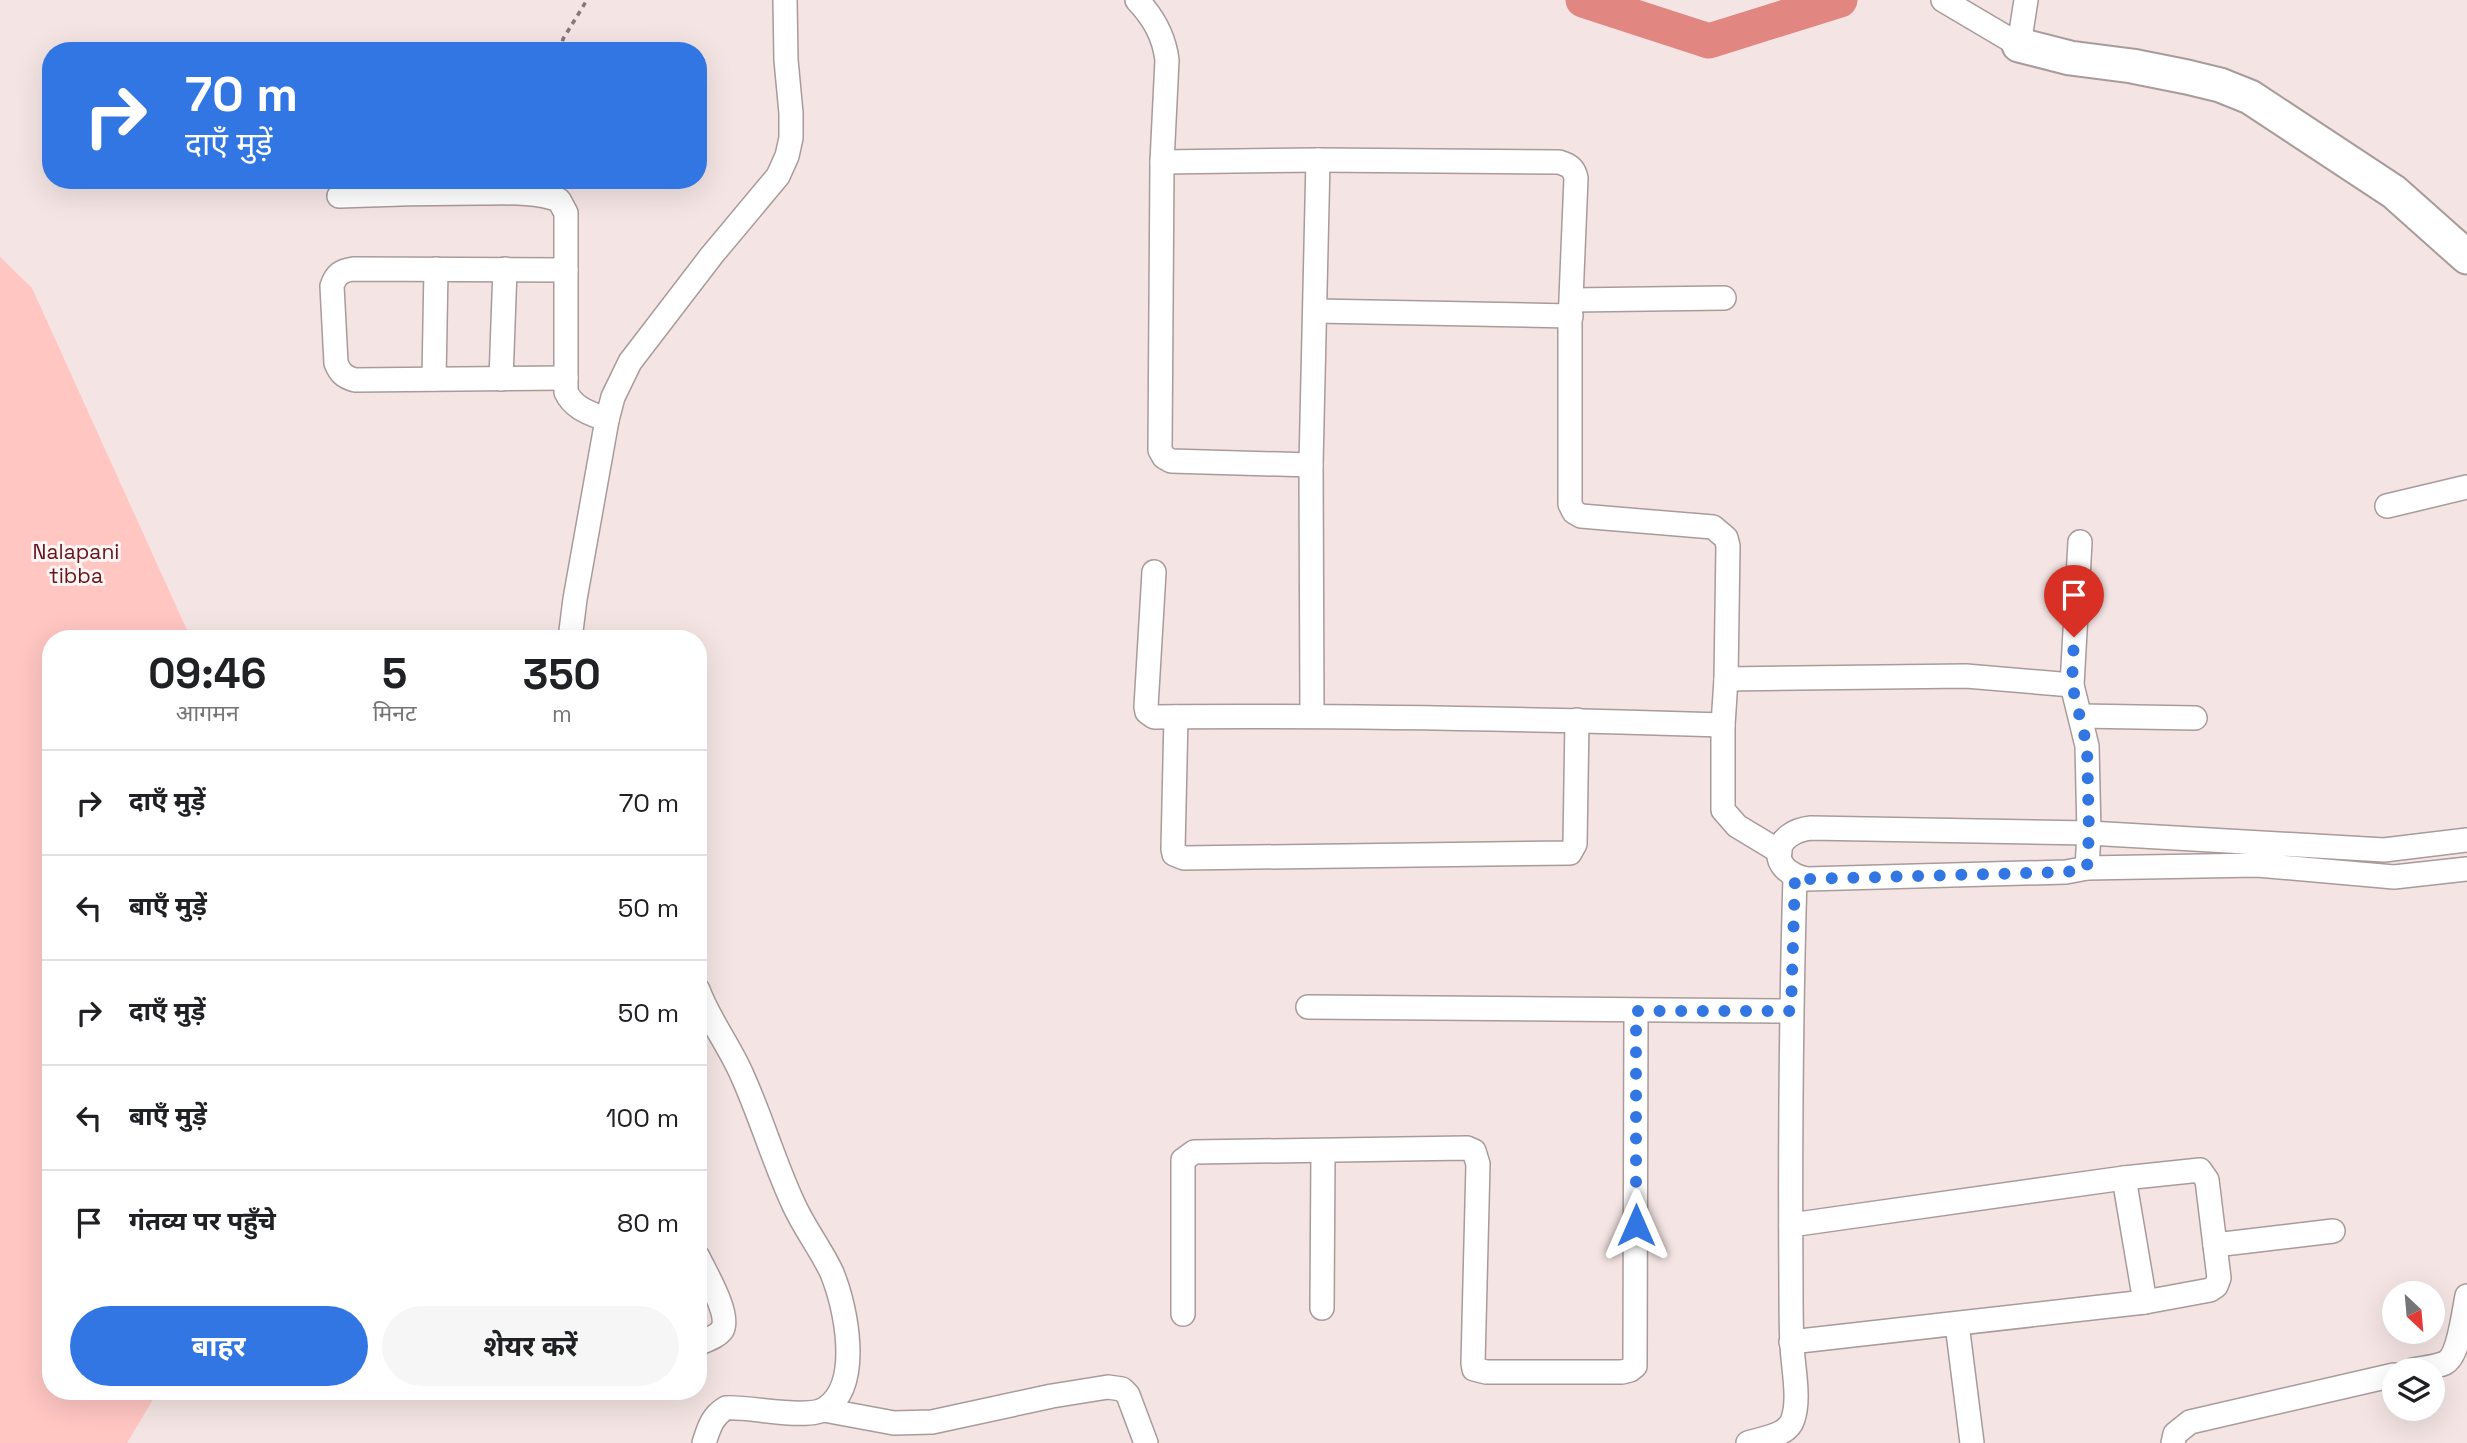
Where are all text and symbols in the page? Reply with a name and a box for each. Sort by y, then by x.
text: 70 m [185,63,298,125]
icon: right [70,70,161,161]
text: दाएँ मुड़ें [185,124,272,164]
park label: Nalapani tibba [33,538,119,589]
pin [2044,565,2104,637]
icon: arrive [2055,576,2093,614]
text: 09:46 [148,647,267,700]
text: 5 [382,647,407,700]
text: 350 [523,648,601,701]
text: आगमन [176,698,239,728]
text: मिनट [373,698,417,728]
text: m [552,699,572,729]
icon: right [70,784,108,822]
text: दाएँ मुड़ें [129,784,205,818]
text: 70 m [619,786,679,820]
icon: left [70,889,108,927]
text: बाएँ मुड़ें [129,889,207,923]
text: 50 m [618,891,679,925]
icon: right [70,994,108,1032]
text: दाएँ मुड़ें [129,994,205,1028]
text: 50 m [618,996,679,1030]
icon: left [70,1099,108,1137]
text: बाएँ मुड़ें [129,1099,207,1133]
text: 100 m [606,1101,679,1135]
position arrow [1599,1188,1673,1262]
icon: arrive [70,1204,108,1242]
text: गंतव्य पर पहुँचे [129,1204,276,1238]
text: 80 m [617,1206,679,1240]
north arrow [2382,1281,2445,1344]
map controls [2382,1281,2445,1421]
button: बाहर [70,1306,368,1386]
button: शेयर करें [382,1306,679,1386]
button: layers [2382,1358,2445,1421]

